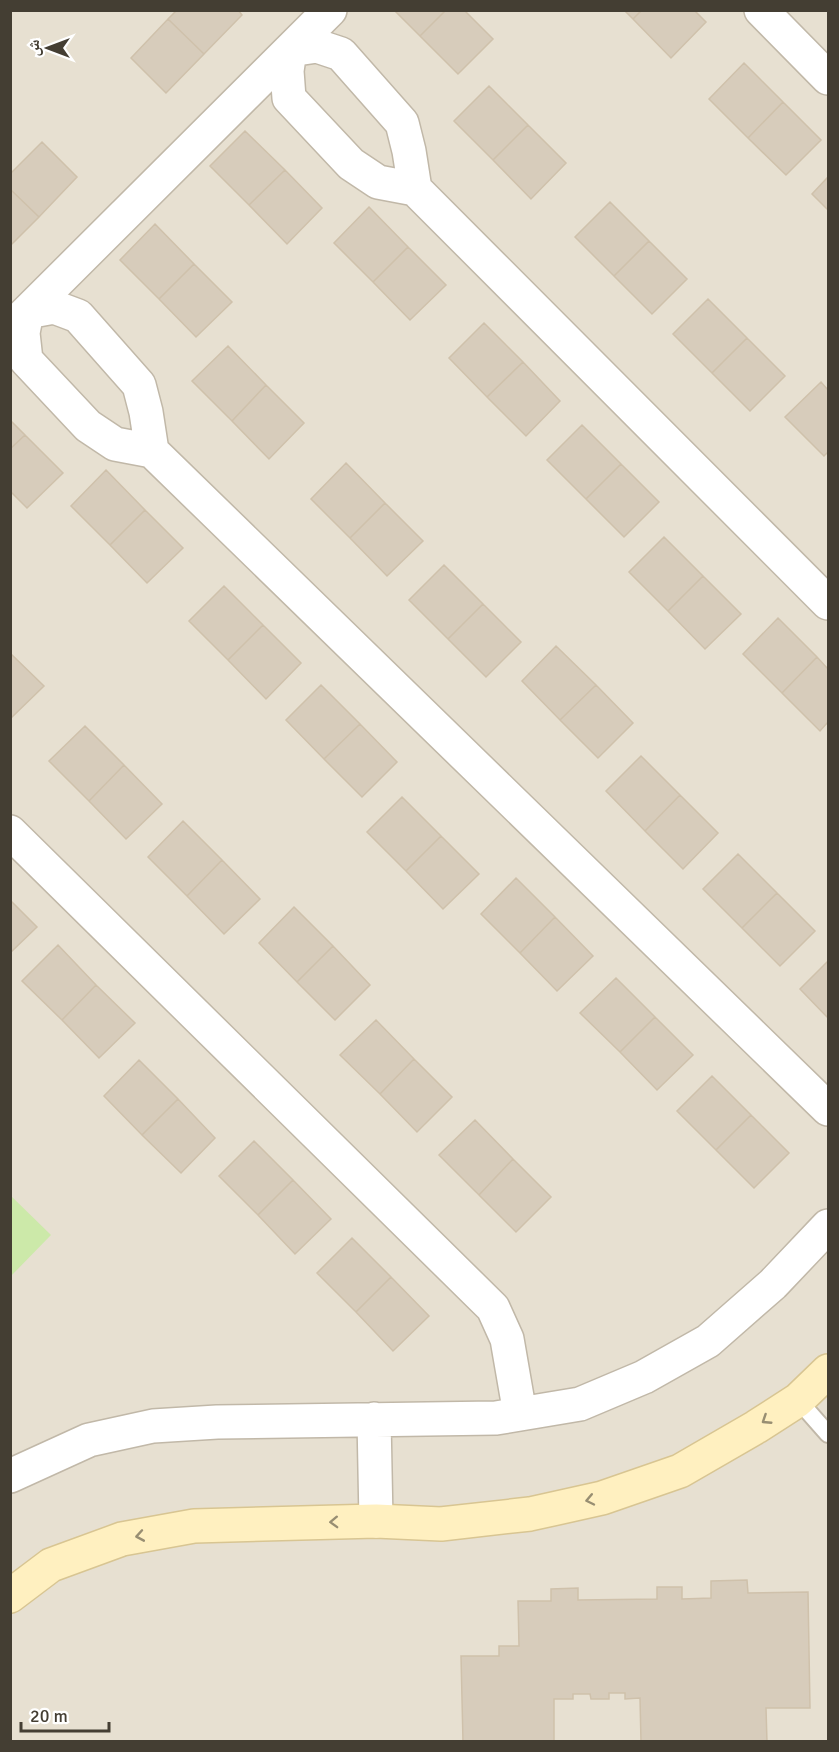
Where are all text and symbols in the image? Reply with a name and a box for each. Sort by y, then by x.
north arrow [18,18,78,78]
text: ش [24,39,44,56]
one-way arrow [762,1413,772,1425]
one-way arrow [585,1493,595,1506]
one-way arrow [329,1516,338,1528]
one-way arrow [135,1529,145,1542]
scale bar [21,1695,110,1733]
text: 20 m [30,1705,68,1727]

